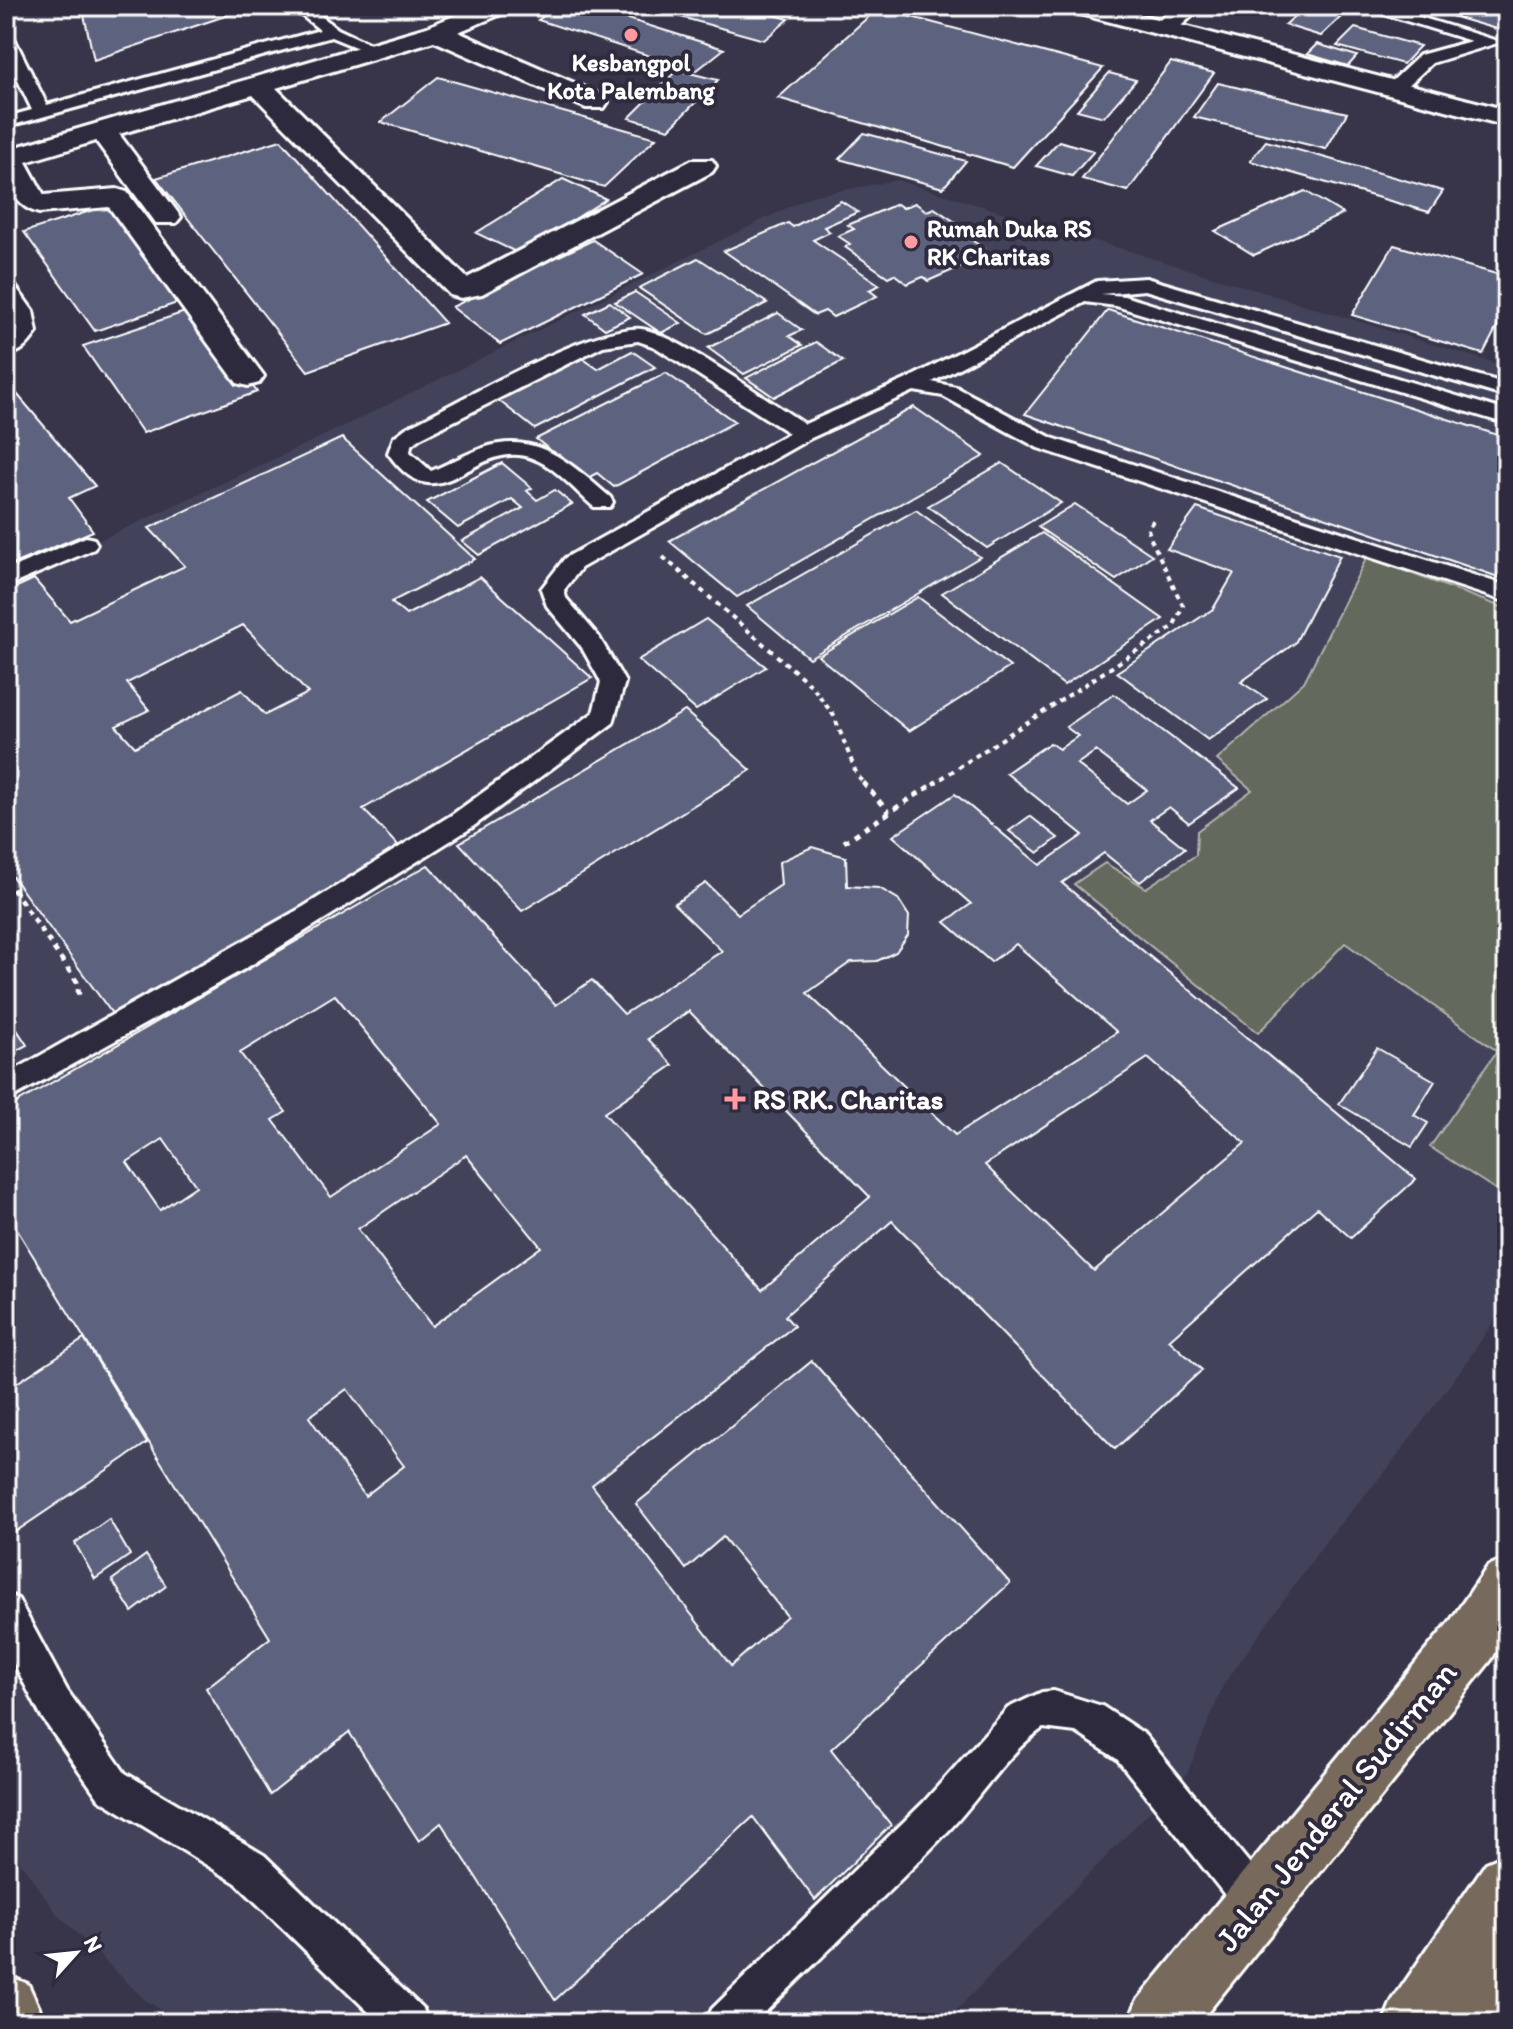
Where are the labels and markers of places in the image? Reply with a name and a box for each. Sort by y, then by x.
marker: Kesbangpol Kota Palembang [622,26,640,44]
place label: Kesbangpol Kota Palembang [547,48,715,106]
place label: Rumah Duka RS RK Charitas [927,214,1092,271]
marker: Rumah Duka RS RK Charitas [902,233,920,251]
place label: RS RK. Charitas [753,1082,943,1116]
marker: RS RK. Charitas [724,1088,746,1110]

